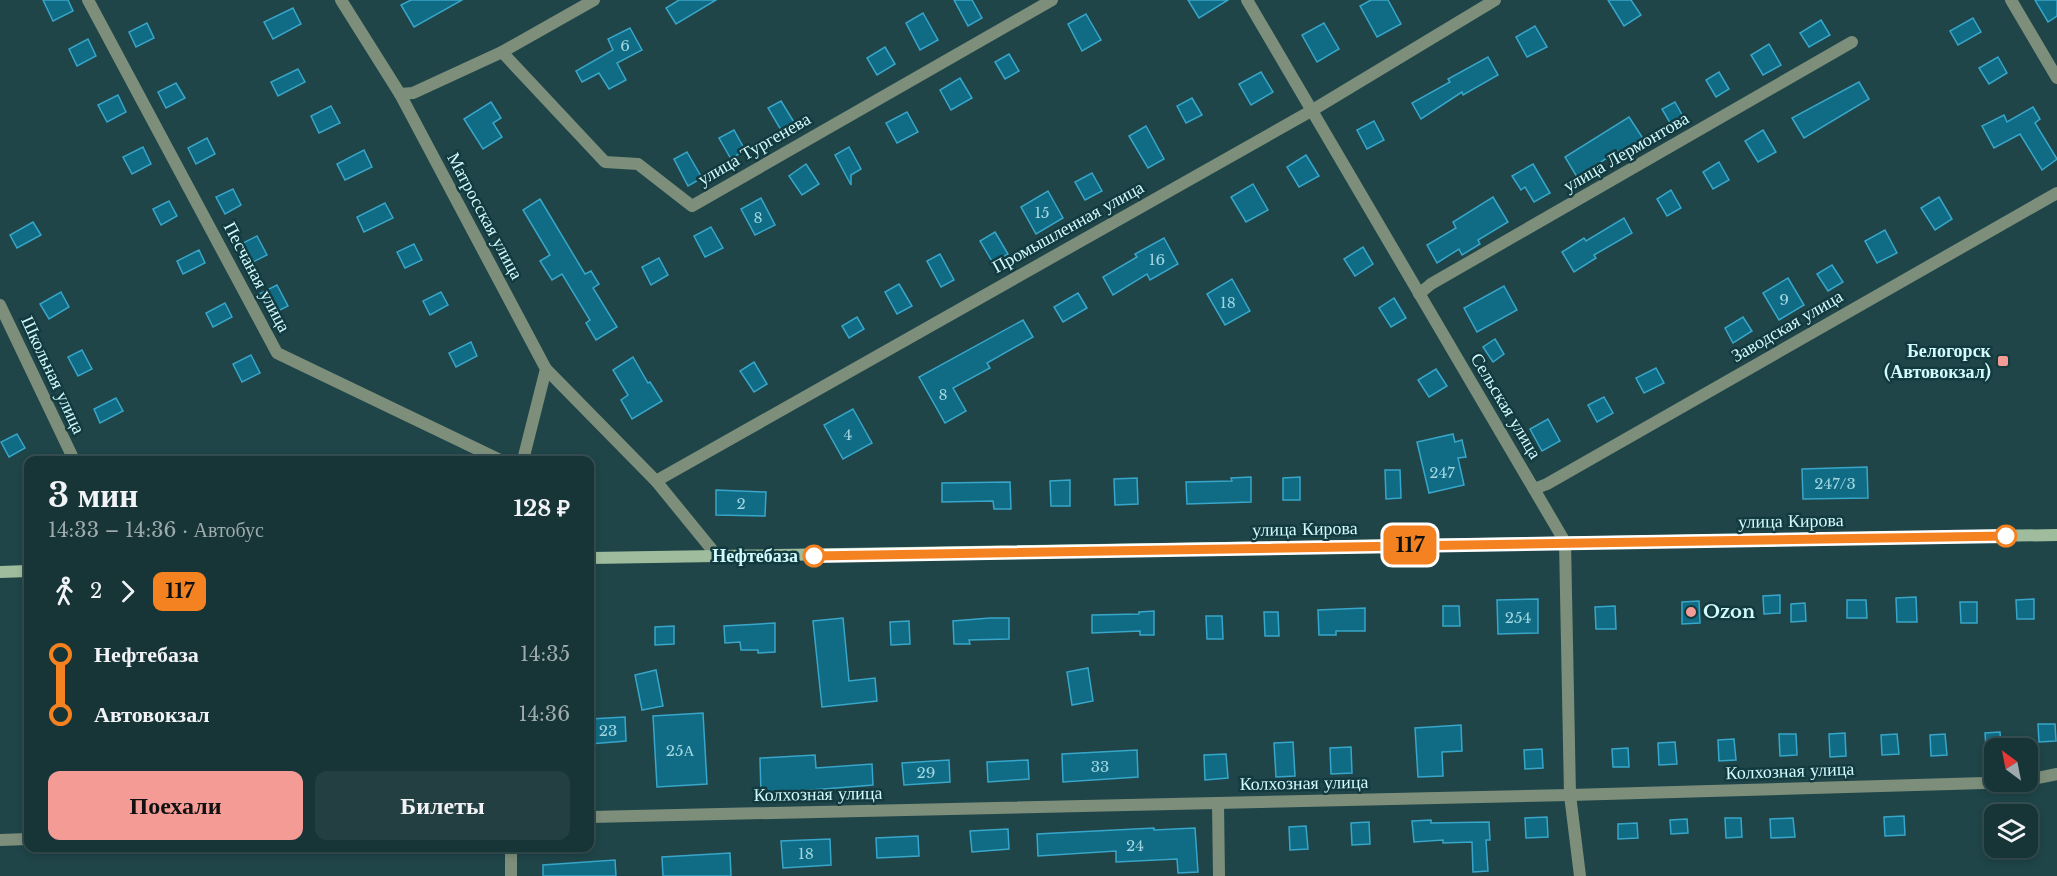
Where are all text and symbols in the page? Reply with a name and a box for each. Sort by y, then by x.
house number: 6 [620,36,630,55]
street label: улица Лермонтова [1559,107,1693,197]
street label: улица Тургенева [694,108,814,190]
street label: Матросская улица [442,149,528,283]
street label: Промышленная улица [988,176,1148,278]
house number: 15 [1034,203,1050,222]
house number: 8 [753,208,763,227]
street label: Песчаная улица [219,218,295,336]
house number: 16 [1149,250,1165,269]
street label: Заводская улица [1727,285,1847,367]
house number: 9 [1779,290,1789,309]
house number: 18 [1220,293,1236,312]
street label: Школьная улица [16,313,90,437]
place label: Белогорск (Автовокзал) [1884,340,1992,383]
street label: Сельская улица [1466,349,1546,463]
marker: Белогорск (Автовокзал) [1996,354,2010,368]
house number: 8 [938,385,948,404]
house number: 4 [844,425,852,444]
house number: 247 [1429,463,1455,482]
house number: 247/3 [1814,474,1856,493]
text: 3 мин [48,475,138,516]
house number: 2 [736,494,746,513]
text: 128 ₽ [513,495,570,522]
street label: улица Кирова [1738,509,1844,533]
street label: улица Кирова [1252,517,1358,541]
text: 14:33 – 14:36 · Автобус [48,518,264,542]
unlabelled marker [1995,525,2017,547]
line badge: 117 [1376,526,1444,564]
text: 117 [1395,532,1425,558]
place label: Нефтебаза [712,545,798,567]
marker: Нефтебаза [803,545,825,567]
icon: walk [48,575,81,608]
icon: forward [111,575,144,608]
text: 117 [165,578,194,604]
text: 2 [90,579,102,603]
place label: Ozon [1703,601,1755,623]
marker: Ozon [1684,605,1698,619]
house number: 254 [1505,608,1531,627]
text: Нефтебаза [94,641,199,668]
text: 14:35 [520,642,570,666]
text: Автовокзал [94,701,210,728]
text: 14:36 [519,702,570,726]
house number: 23 [599,721,617,740]
north arrow [1984,738,2038,792]
map controls [1984,738,2038,858]
house number: 25А [666,741,694,760]
house number: 33 [1091,757,1109,776]
street label: Колхозная улица [1725,758,1855,784]
house number: 29 [917,763,935,782]
button: Поехали [48,771,303,840]
button: Билеты [315,771,570,840]
street label: Колхозная улица [1239,771,1369,795]
street label: Колхозная улица [753,782,883,806]
button: layers [1984,804,2038,858]
house number: 24 [1126,836,1144,855]
house number: 18 [798,844,814,863]

